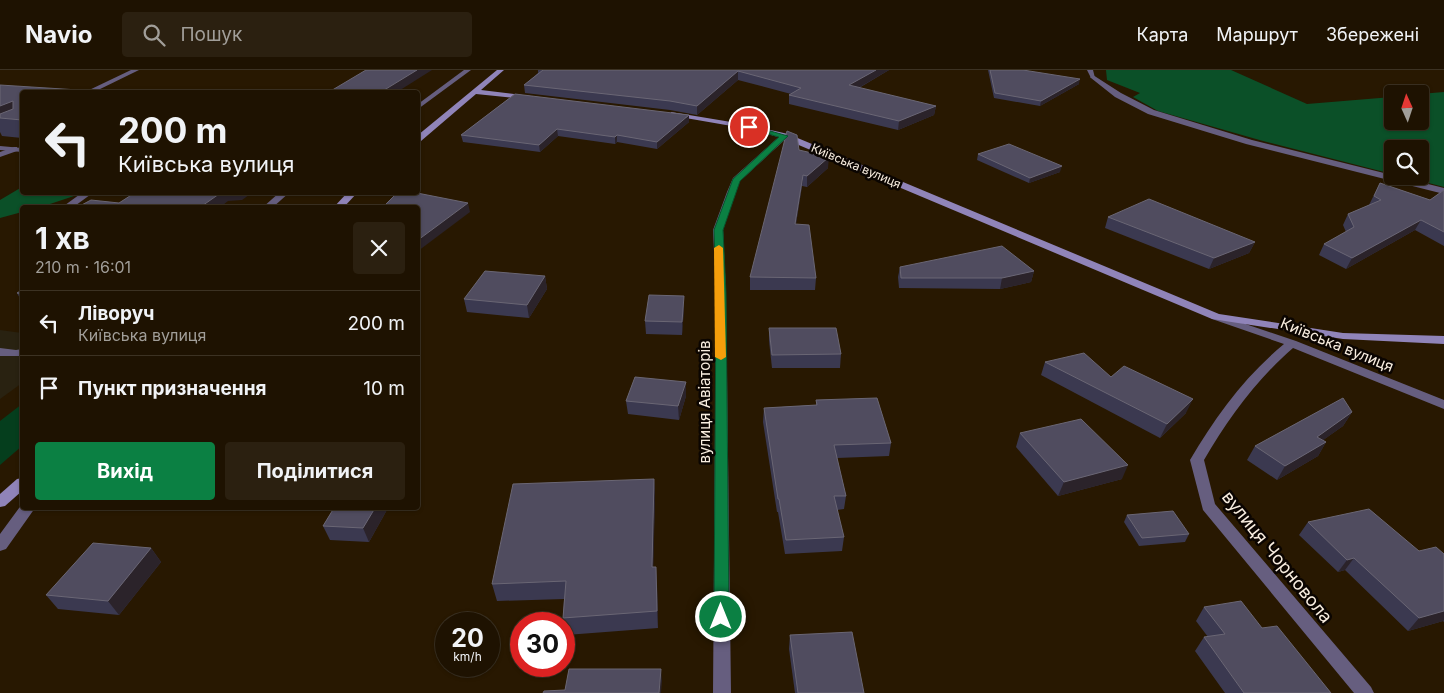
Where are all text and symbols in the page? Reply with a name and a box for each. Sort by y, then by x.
search box [122,12,472,57]
text: Navio [25,20,92,49]
icon: search [140,21,168,49]
text: Пошук [180,23,242,46]
text: Карта [1137,24,1188,45]
text: Маршрут [1216,24,1298,45]
text: Збережені [1326,24,1419,45]
north arrow [1384,85,1429,130]
map controls [1384,85,1429,185]
pin [728,106,770,148]
text: 200 m [118,109,227,151]
icon: left [35,110,100,175]
icon: arrive [735,113,763,141]
street label: Київська вулиця [809,140,903,191]
button: search [1384,140,1429,185]
text: Київська вулиця [118,151,294,177]
text: 1 хв [35,220,90,256]
button: close [353,222,405,274]
text: 210 m · 16:01 [35,257,131,277]
text: Ліворуч [78,302,154,325]
icon: left [35,309,63,337]
text: 200 m [347,312,405,335]
street label: Київська вулиця [1278,313,1397,376]
text: Київська вулиця [78,325,206,345]
street label: вулиця Авіаторів [695,340,714,464]
icon: arrive [35,374,63,402]
text: Пункт призначення [78,377,266,400]
text: 10 m [363,377,405,400]
button: Вихід [35,442,215,500]
button: Поділитися [225,442,405,500]
street label: вулиця Чорновола [1218,487,1337,627]
position arrow [694,590,746,642]
speed limit sign: 30 [510,612,575,677]
text: 20 [451,623,484,653]
text: km/h [453,649,482,664]

